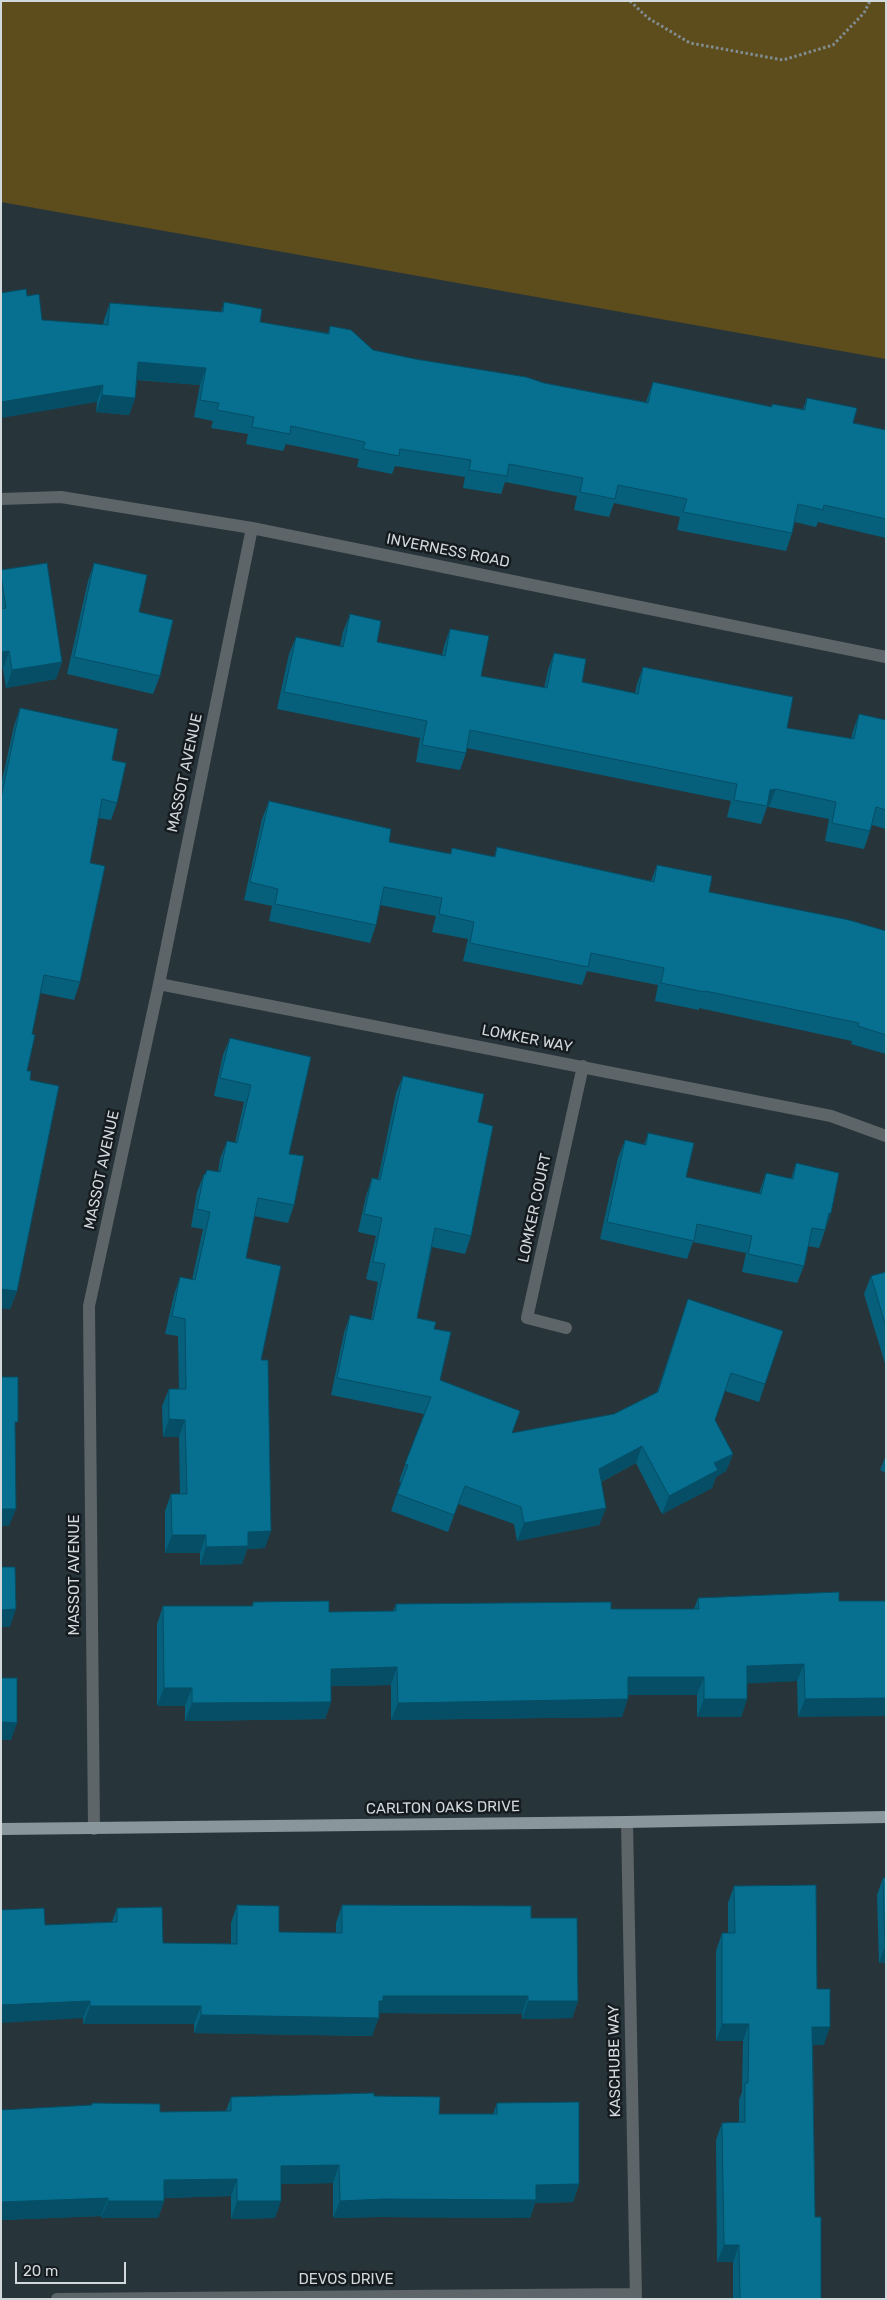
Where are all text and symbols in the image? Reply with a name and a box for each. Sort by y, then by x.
street label: INVERNESS ROAD [385,530,511,572]
street label: MASSOT AVENUE [164,712,206,834]
street label: LOMKER WAY [480,1021,574,1057]
street label: MASSOT AVENUE [81,1109,123,1231]
street label: LOMKER COURT [515,1152,555,1264]
street label: MASSOT AVENUE [66,1514,84,1636]
street label: CARLTON OAKS DRIVE [366,1798,520,1818]
street label: KASCHUBE WAY [605,2005,625,2117]
scale bar [18,2252,129,2284]
text: 20 m [23,2262,58,2280]
street label: DEVOS DRIVE [298,2271,394,2289]

